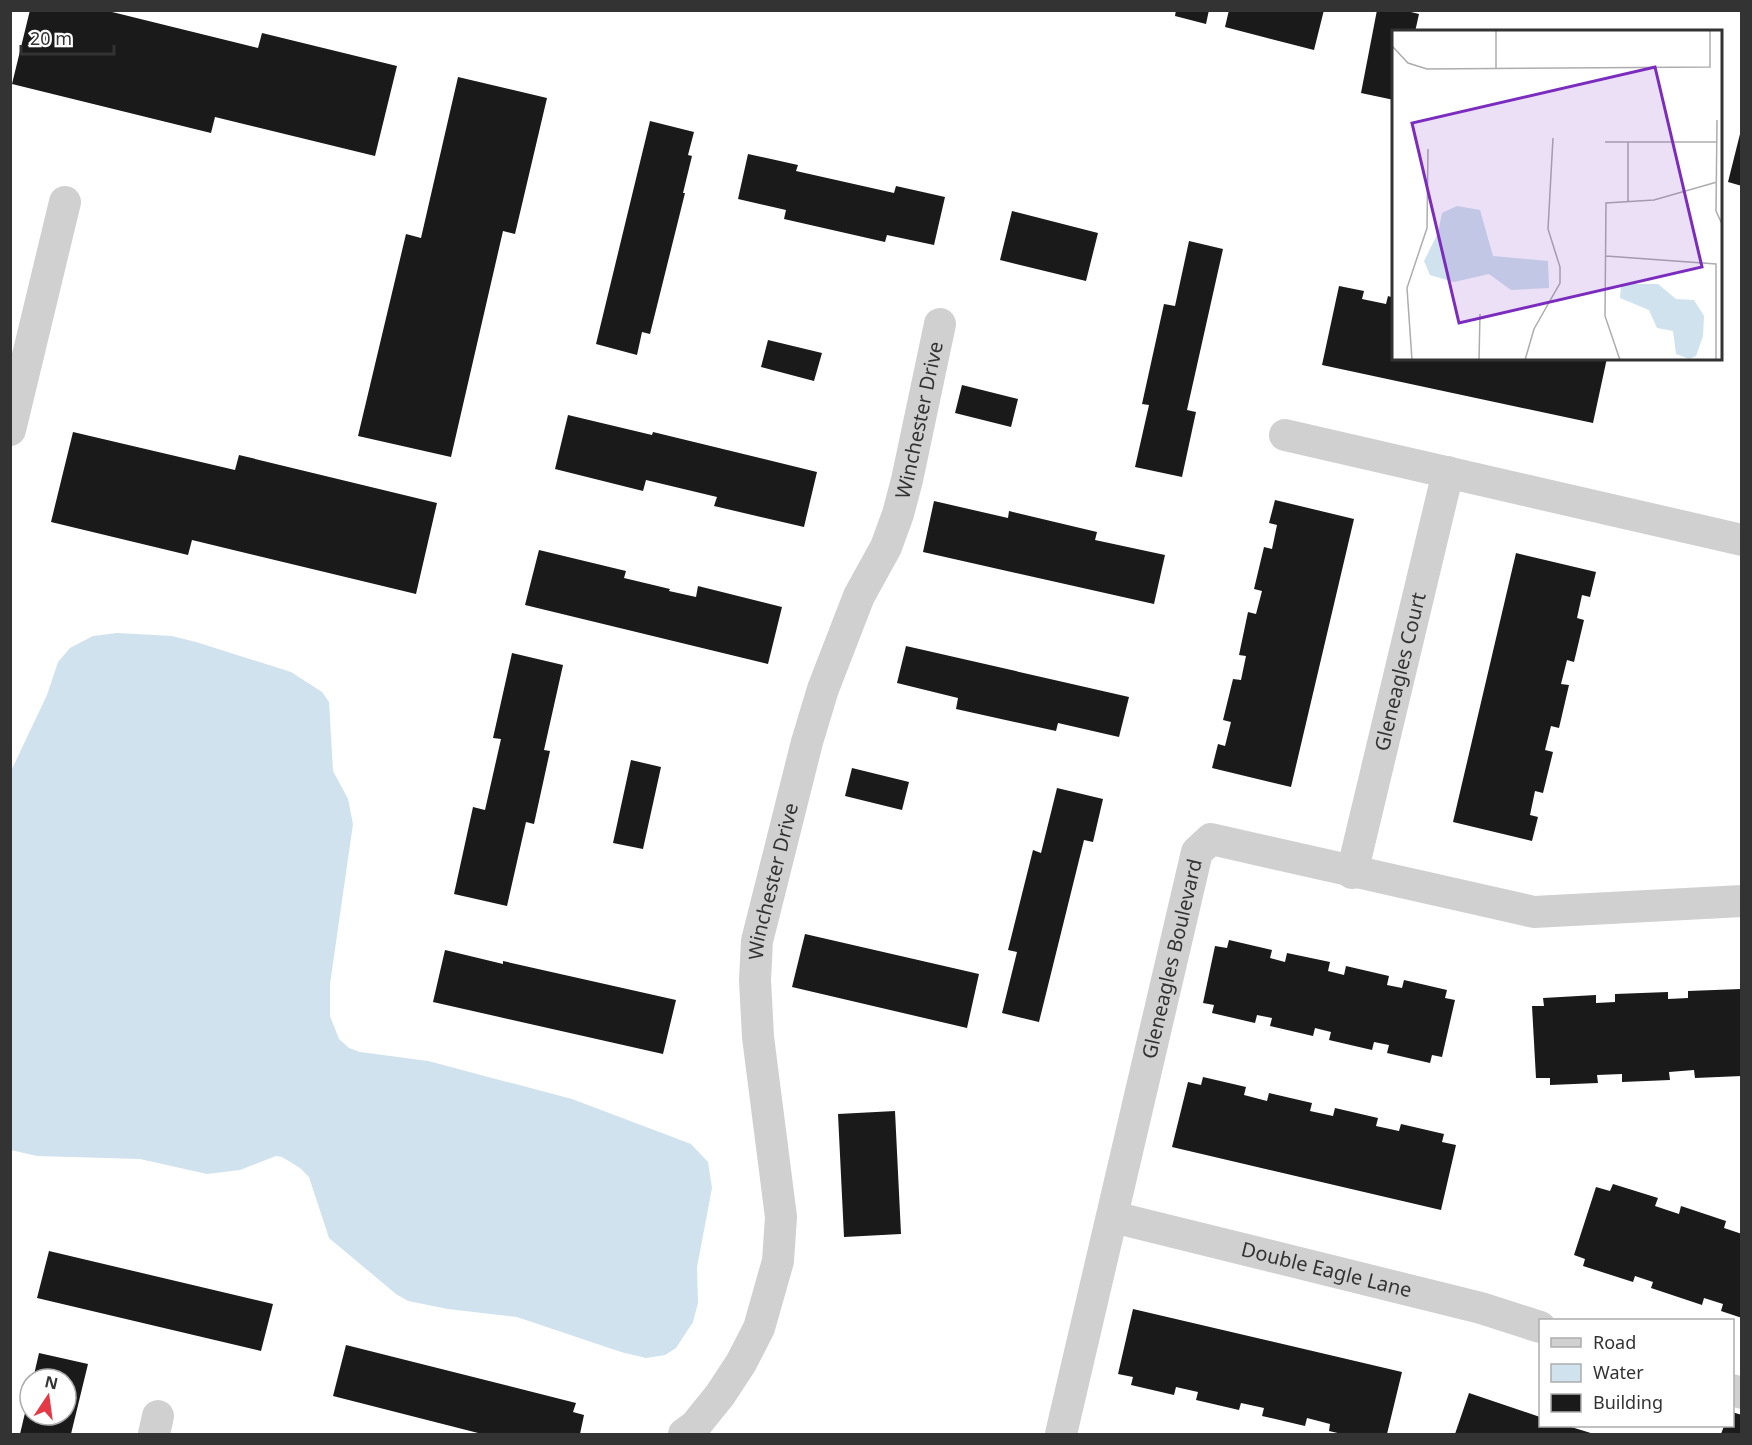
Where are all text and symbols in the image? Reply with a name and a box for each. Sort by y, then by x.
scale bar [21,18,114,56]
text: 20 m [30,26,72,50]
inset map [1392,30,1722,360]
street label: Winchester Drive [889,339,949,502]
street label: Gleneagles Court [1368,590,1432,754]
street label: Winchester Drive [742,800,804,960]
street label: Gleneagles Boulevard [1135,856,1208,1061]
street label: Double Eagle Lane [1239,1235,1415,1303]
legend [1539,1319,1734,1427]
text: Road [1593,1330,1636,1354]
text: Water [1593,1360,1644,1384]
north arrow [18,1367,78,1427]
text: N [43,1370,60,1395]
text: Building [1593,1390,1663,1414]

